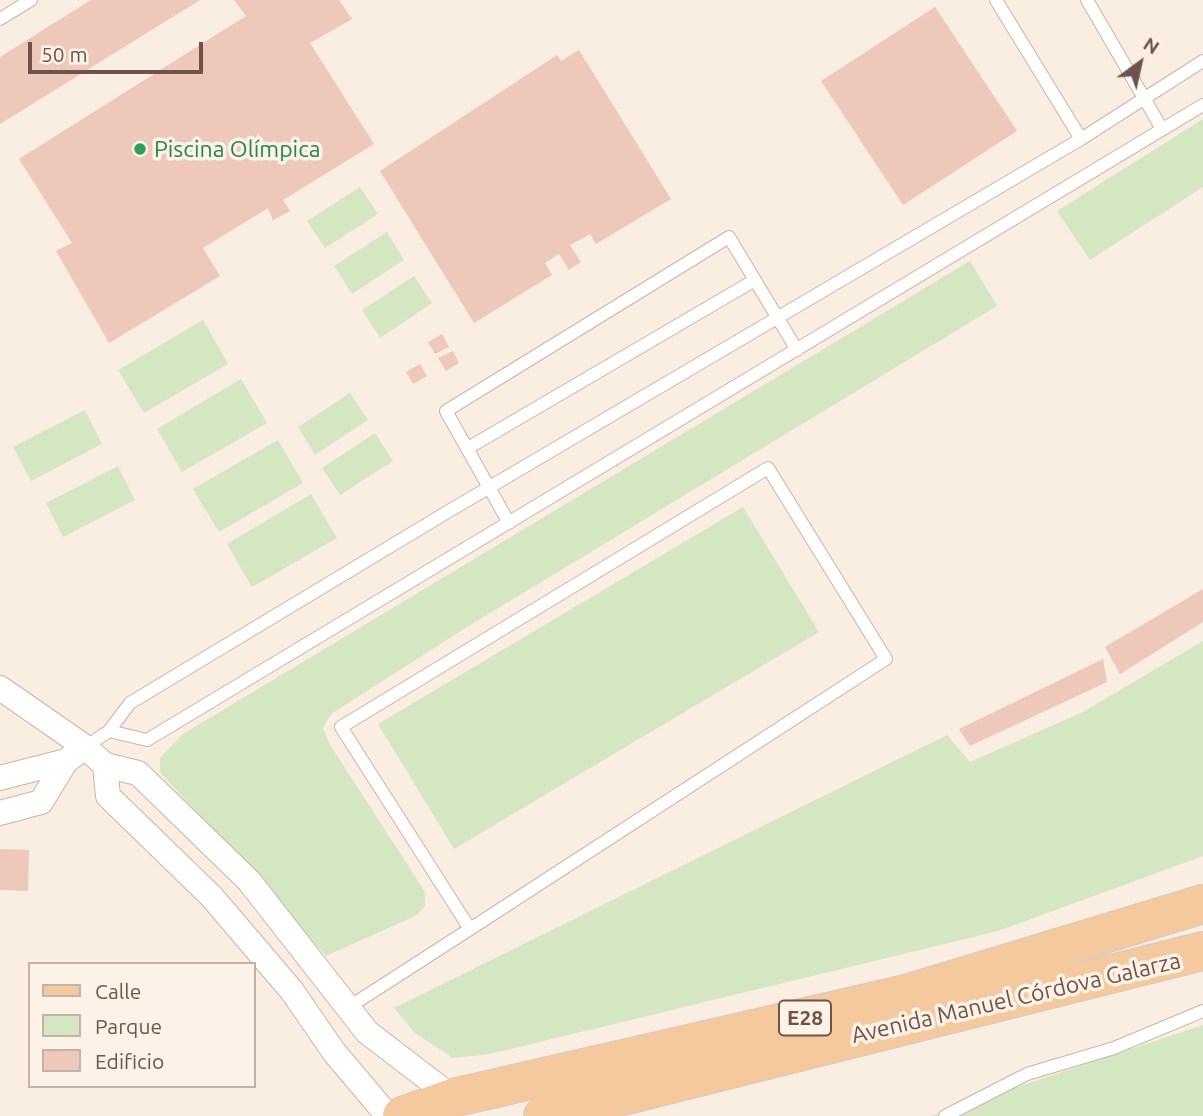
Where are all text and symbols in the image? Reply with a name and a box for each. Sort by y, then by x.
scale bar [32,28,206,72]
north arrow [1105,28,1175,98]
text: N [1139,32,1163,58]
text: 50 m [41,42,88,66]
place label: Piscina Olímpica [154,135,321,163]
marker: Piscina Olímpica [132,141,148,157]
street label: Avenida Manuel Córdova Galarza [849,947,1183,1049]
legend [28,962,256,1088]
text: Calle [95,979,141,1003]
road number: E28 [779,1000,831,1036]
text: Parque [95,1014,162,1038]
text: Edificio [95,1049,164,1073]

